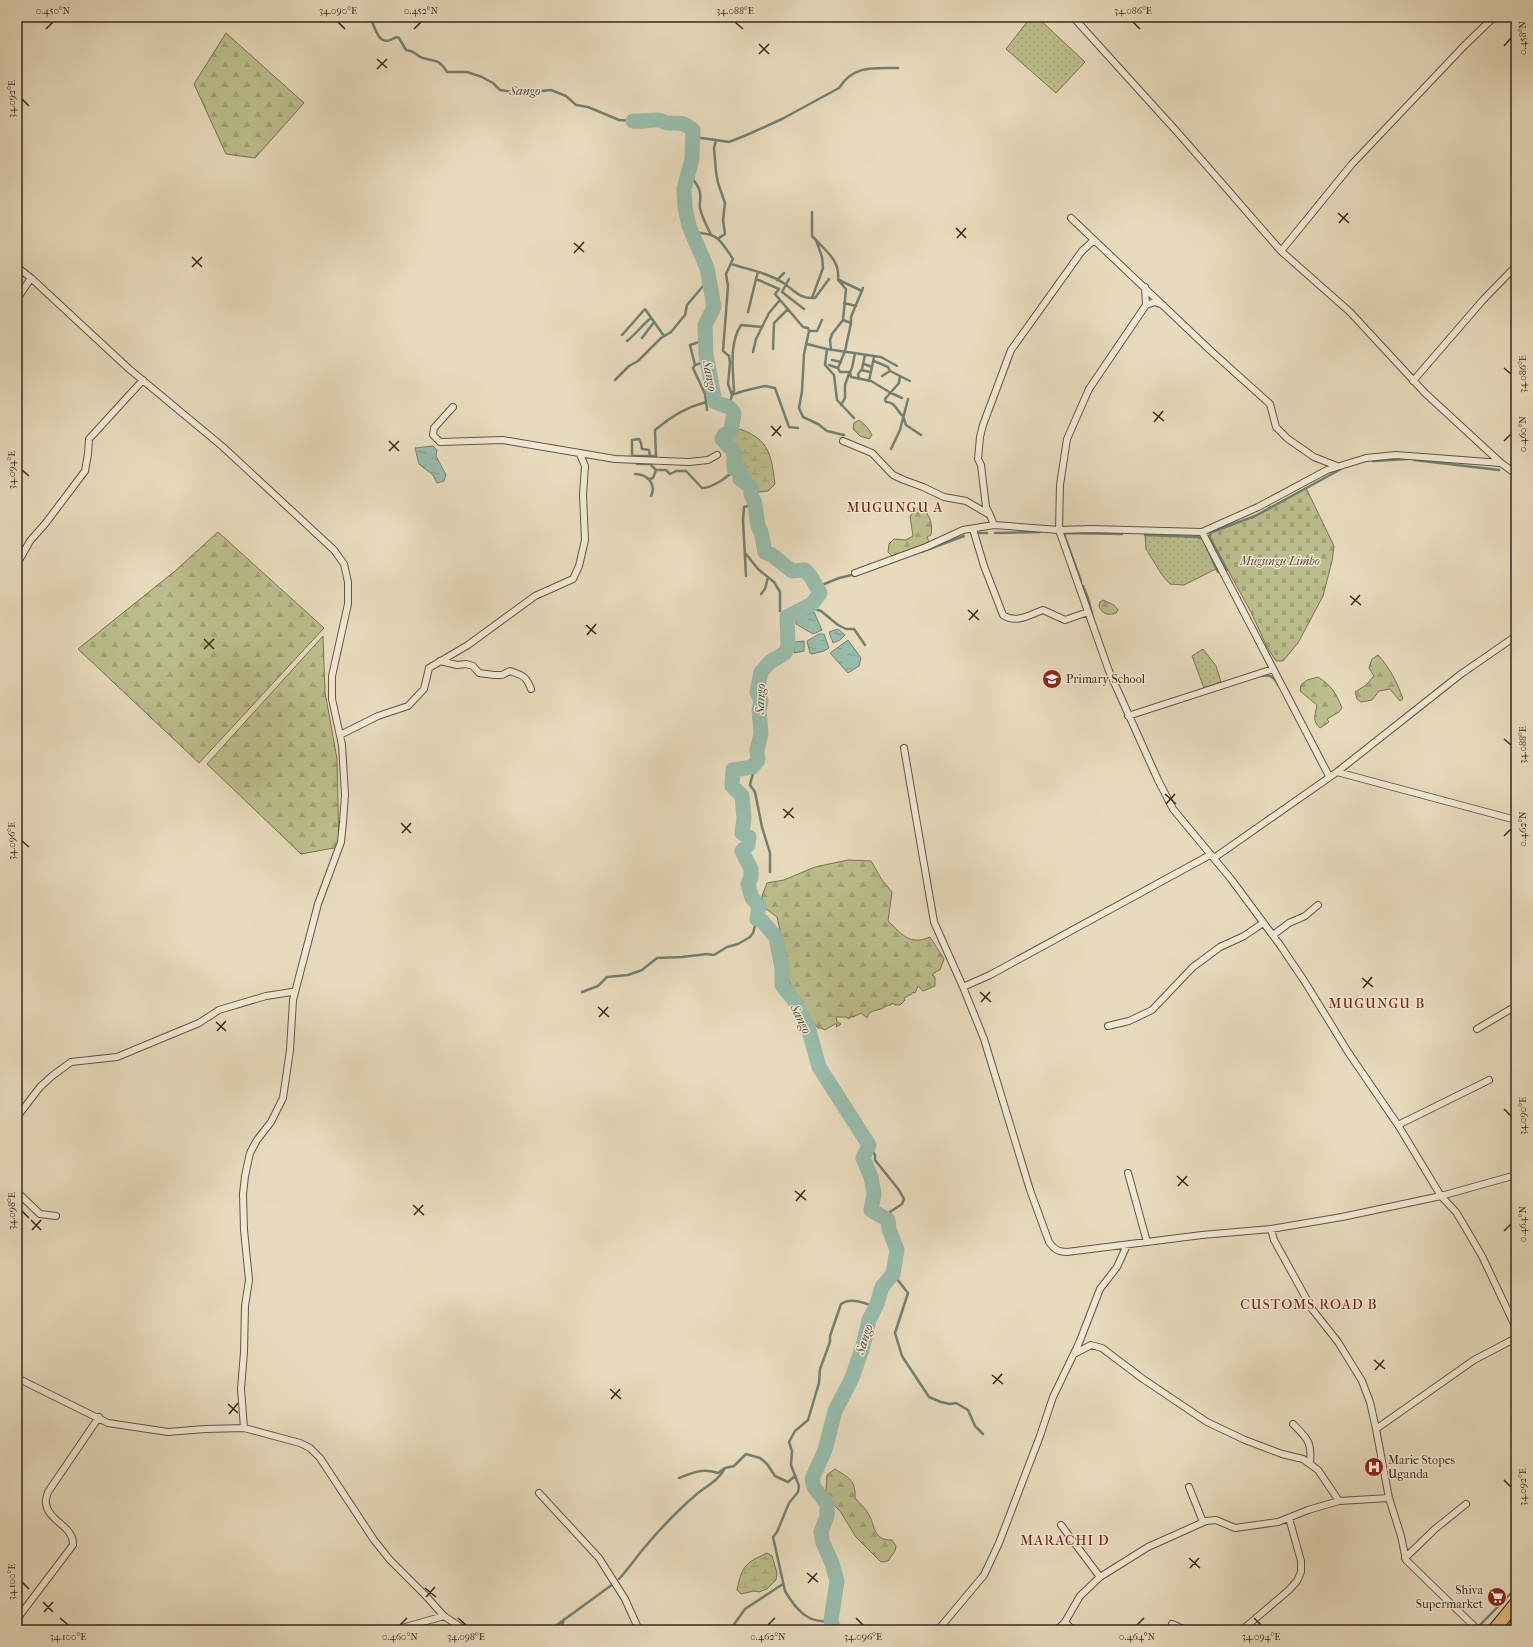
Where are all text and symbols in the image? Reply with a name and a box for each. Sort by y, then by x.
text: 0.450°N [36,5,71,17]
text: 34.090°E [319,5,357,17]
text: 0.452°N [404,5,438,17]
text: 34.088°E [716,5,754,17]
text: 34.086°E [1114,5,1152,17]
text: 0.458°N [1517,21,1529,55]
text: 34.092°E [6,80,18,118]
water label: Sango [508,83,541,98]
text: 34.086°E [1517,355,1529,393]
water label: Sango [699,358,721,393]
text: 0.460°N [1517,416,1529,452]
text: 34.094°E [6,451,18,489]
district label: MUGUNGU A [847,499,943,516]
park label: Mugungu Limbo [1239,554,1320,568]
school or university icon: Primary School [1041,668,1063,690]
place label: Primary School [1066,672,1146,686]
water label: Sango [752,683,768,716]
text: 34.088°E [1517,726,1529,764]
text: 0.462°N [1517,811,1529,847]
text: 34.096°E [6,822,18,860]
district label: MUGUNGU B [1329,995,1425,1012]
water label: Sango [787,1001,815,1037]
text: 34.090°E [1517,1097,1529,1135]
text: 34.098°E [6,1192,18,1230]
text: 0.464°N [1517,1206,1529,1242]
district label: CUSTOMS ROAD B [1240,1296,1378,1313]
water label: Sango [852,1321,876,1357]
place label: Marie Stopes Uganda [1388,1453,1456,1481]
hospital icon: Marie Stopes Uganda [1363,1456,1385,1478]
text: 34.092°E [1517,1468,1529,1506]
district label: MARACHI D [1020,1532,1110,1549]
text: 34.100°E [6,1564,18,1600]
place label: Shiva Supermarket [1416,1583,1484,1611]
supermarket icon: Shiva Supermarket [1486,1586,1508,1608]
text: 34.100°E [50,1631,86,1643]
text: 0.460°N [382,1631,418,1643]
text: 34.098°E [447,1631,485,1643]
text: 0.462°N [750,1631,786,1643]
text: 34.096°E [844,1631,882,1643]
text: 0.464°N [1119,1631,1155,1643]
text: 34.094°E [1242,1631,1280,1643]

